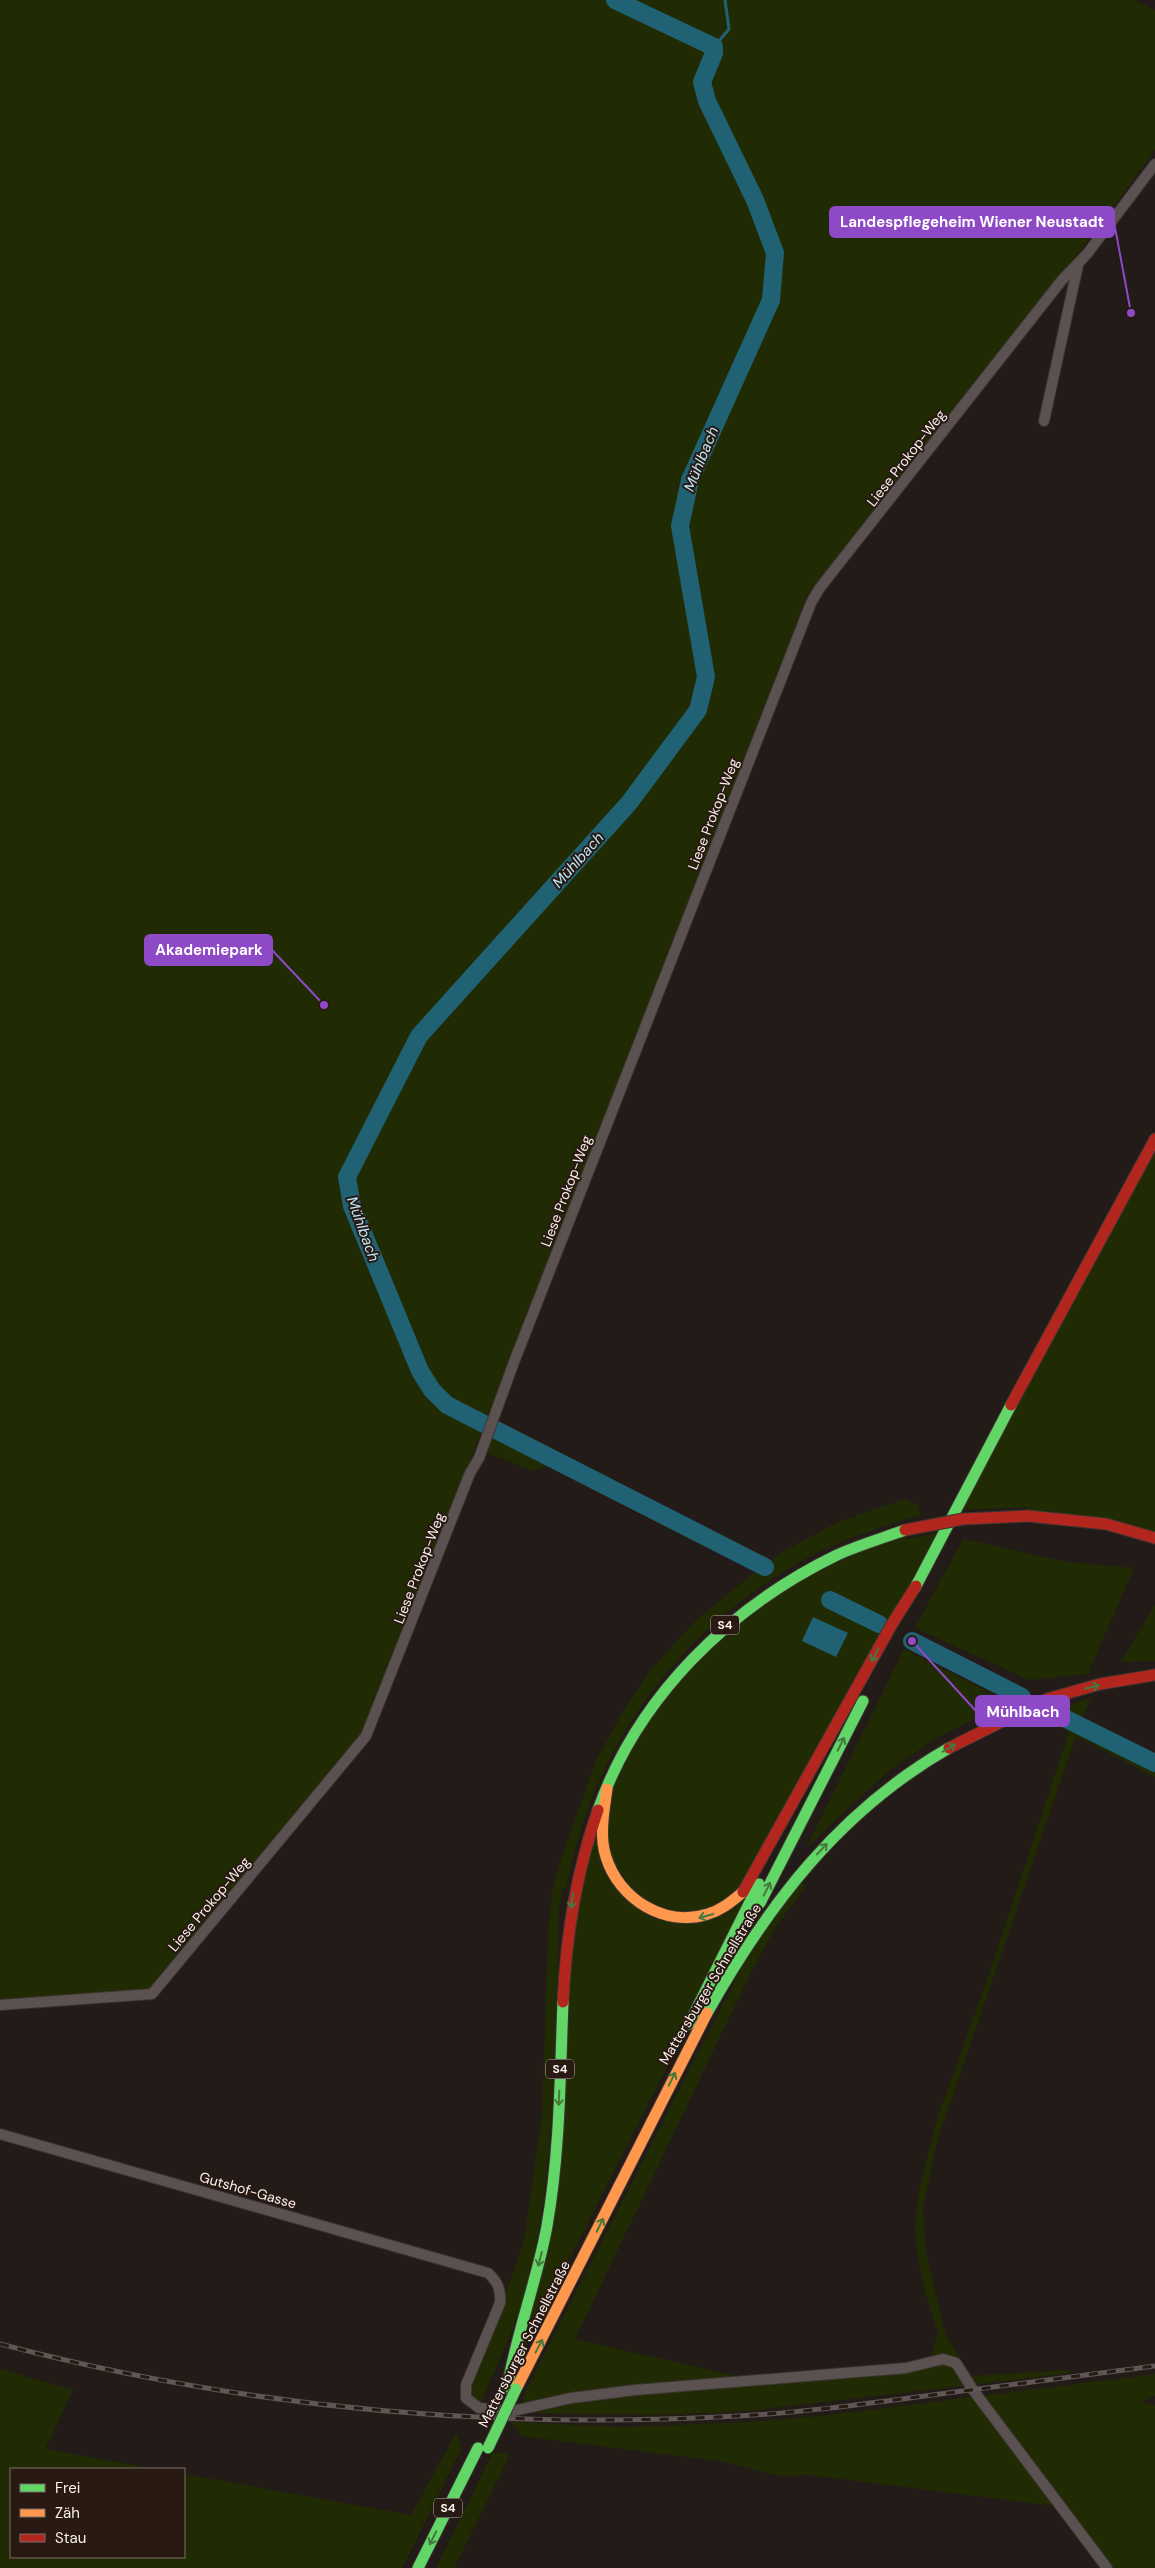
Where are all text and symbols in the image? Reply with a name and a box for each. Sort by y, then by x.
callout: Landespflegeheim Wiener Neustadt [830,207,1114,237]
text: Landespflegeheim Wiener Neustadt [840,212,1104,232]
street label: Liese Prokop-Weg [863,406,950,510]
water label: Mühlbach [679,423,723,494]
street label: Liese Prokop-Weg [683,756,743,872]
water label: Mühlbach [548,828,608,892]
callout: Akademiepark [145,935,272,965]
text: Akademiepark [155,940,263,960]
street label: Liese Prokop-Weg [536,1133,596,1249]
water label: Mühlbach [342,1194,384,1265]
street label: Liese Prokop-Weg [389,1510,449,1626]
road number: S4 [711,1616,739,1634]
one-way arrow [870,1648,880,1663]
one-way arrow [1084,1682,1100,1691]
callout: Mühlbach [976,1696,1069,1726]
text: Mühlbach [987,1702,1059,1722]
one-way arrow [836,1737,846,1752]
one-way arrow [941,1743,956,1752]
one-way arrow [816,1843,828,1856]
street label: Liese Prokop-Weg [164,1853,254,1955]
one-way arrow [763,1882,772,1897]
one-way arrow [567,1893,577,1909]
street label: Mattersburger Schnellstraße [655,1900,765,2068]
one-way arrow [698,1911,714,1921]
road number: S4 [546,2060,574,2078]
one-way arrow [668,2072,677,2087]
one-way arrow [554,2090,564,2106]
street label: Gutshof-Gasse [197,2168,299,2212]
one-way arrow [596,2217,606,2232]
one-way arrow [535,2251,544,2267]
street label: Mattersburger Schnellstraße [474,2258,574,2430]
one-way arrow [535,2339,544,2354]
legend [10,2468,185,2558]
text: Frei [55,2478,80,2498]
road number: S4 [434,2498,462,2518]
text: Zäh [55,2503,80,2523]
text: Stau [55,2528,86,2548]
one-way arrow [428,2531,438,2546]

